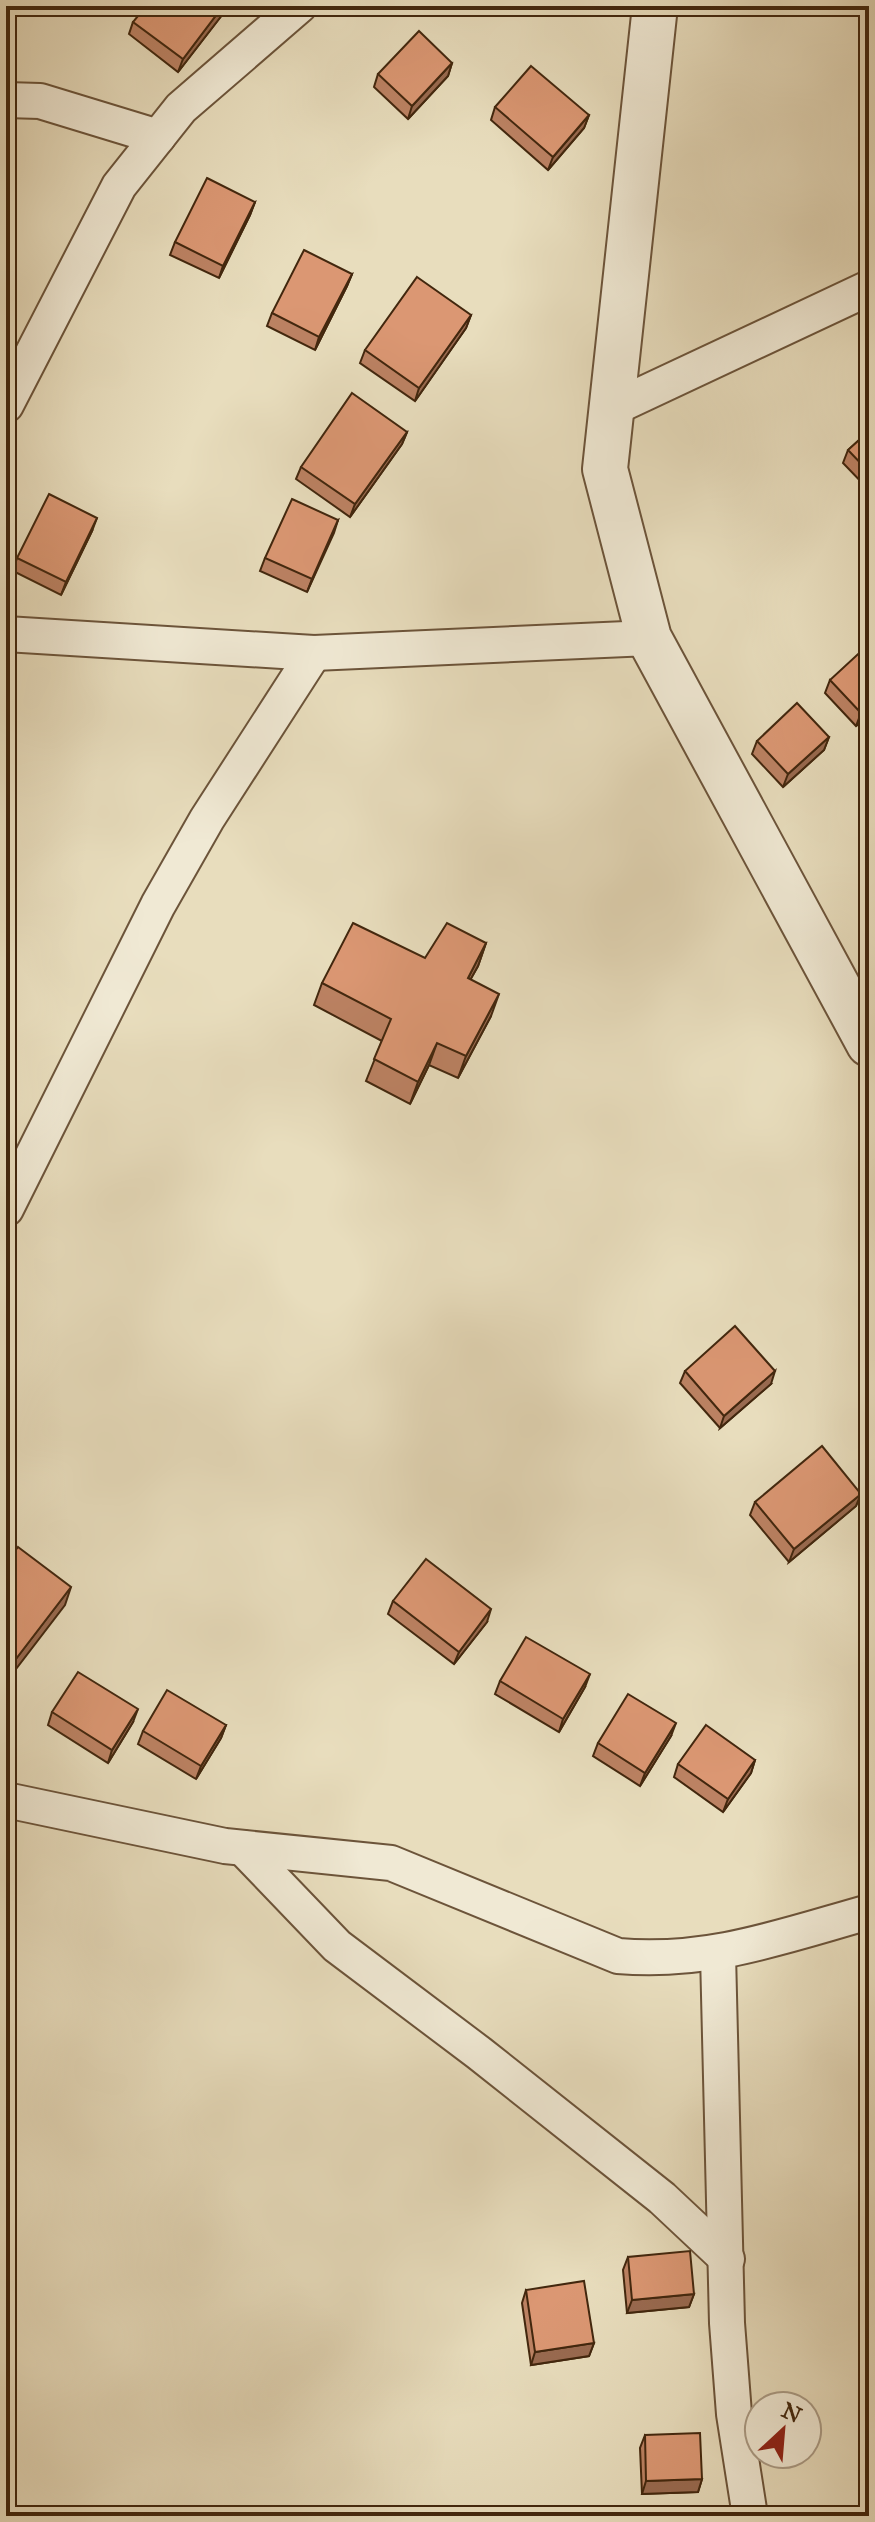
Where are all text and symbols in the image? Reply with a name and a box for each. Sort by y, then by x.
north arrow [743,2390,823,2470]
text: N [777,2396,806,2429]

